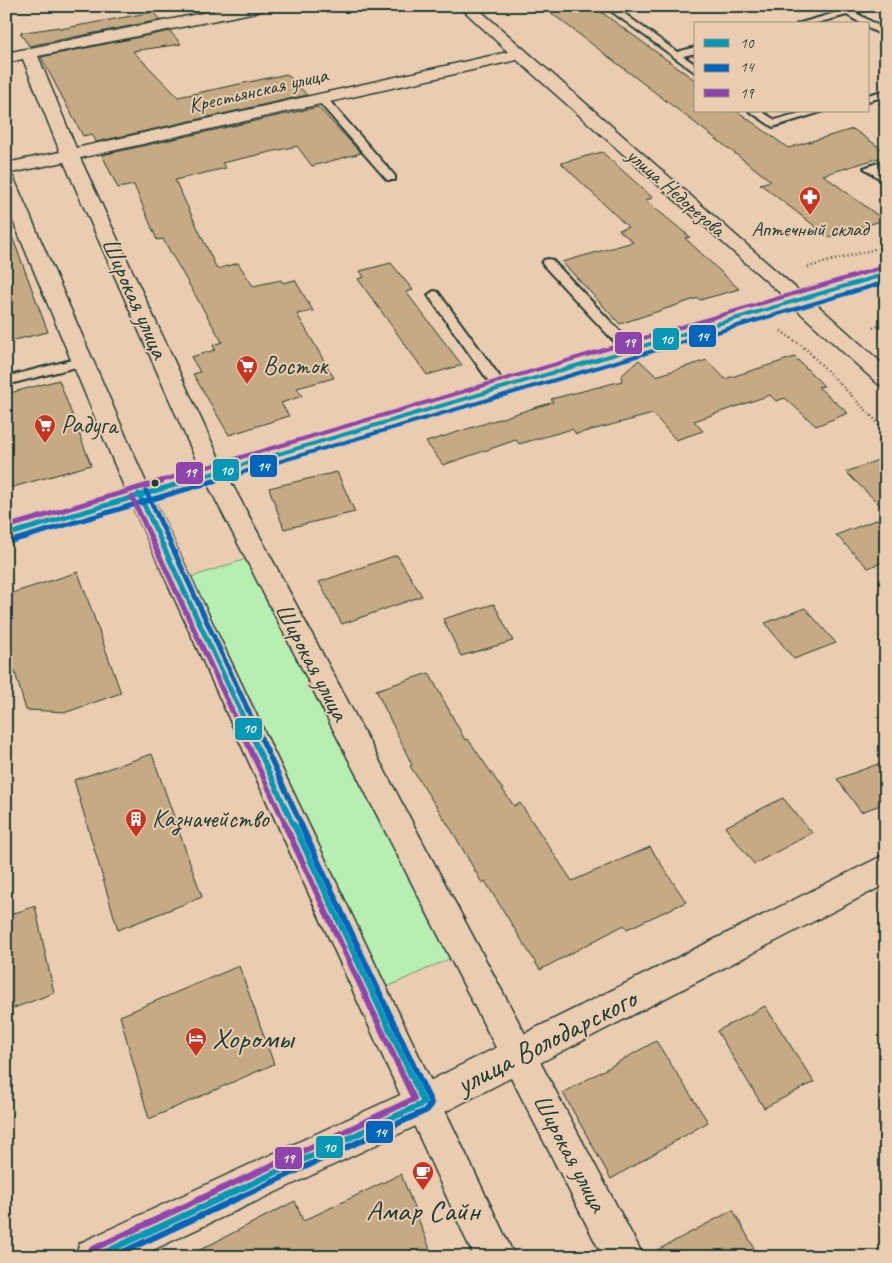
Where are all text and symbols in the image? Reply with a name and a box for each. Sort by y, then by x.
legend [694,22,870,112]
text: 10 [740,34,755,53]
text: 14 [740,58,755,77]
street label: Крестьянская улица [186,61,332,119]
text: 19 [740,84,755,103]
street label: улица Недорезова [620,141,732,243]
pharmacy icon: Аптечный склад [798,185,822,216]
place label: Аптечный склад [751,216,871,242]
street label: Широкая улица [94,233,177,365]
line badge: 14 [688,324,717,348]
line badge: 10 [652,327,680,351]
text: 14 [696,328,710,345]
line badge: 19 [614,331,643,355]
text: 10 [660,331,674,348]
text: 19 [623,334,637,351]
place label: Восток [263,350,329,382]
supermarket icon: Восток [235,354,259,385]
place label: Радуга [61,409,120,441]
supermarket icon: Радуга [33,413,57,444]
line badge: 14 [249,454,278,478]
line badge: 10 [212,458,240,482]
text: 14 [257,458,271,475]
line badge: 19 [175,461,204,485]
text: 10 [220,462,234,479]
text: 19 [184,464,198,481]
unlabelled marker [150,478,160,488]
street label: Широкая улица [268,598,357,728]
line badge: 10 [234,717,263,741]
text: 10 [243,720,257,737]
place label: Казначейство [152,803,270,836]
building icon: Казначейство [124,807,148,838]
street label: улица Володарского [448,978,645,1104]
place label: Хоромы [212,1019,295,1057]
hotel icon: Хоромы [184,1026,208,1057]
street label: Широкая улица [526,1089,615,1219]
line badge: 14 [365,1120,394,1144]
text: 14 [374,1124,388,1141]
line badge: 10 [315,1135,344,1159]
text: 10 [323,1139,337,1156]
line badge: 19 [274,1146,303,1170]
text: 19 [282,1150,296,1167]
cafe icon: Амар Сайн [411,1160,435,1191]
place label: Амар Сайн [366,1191,482,1229]

